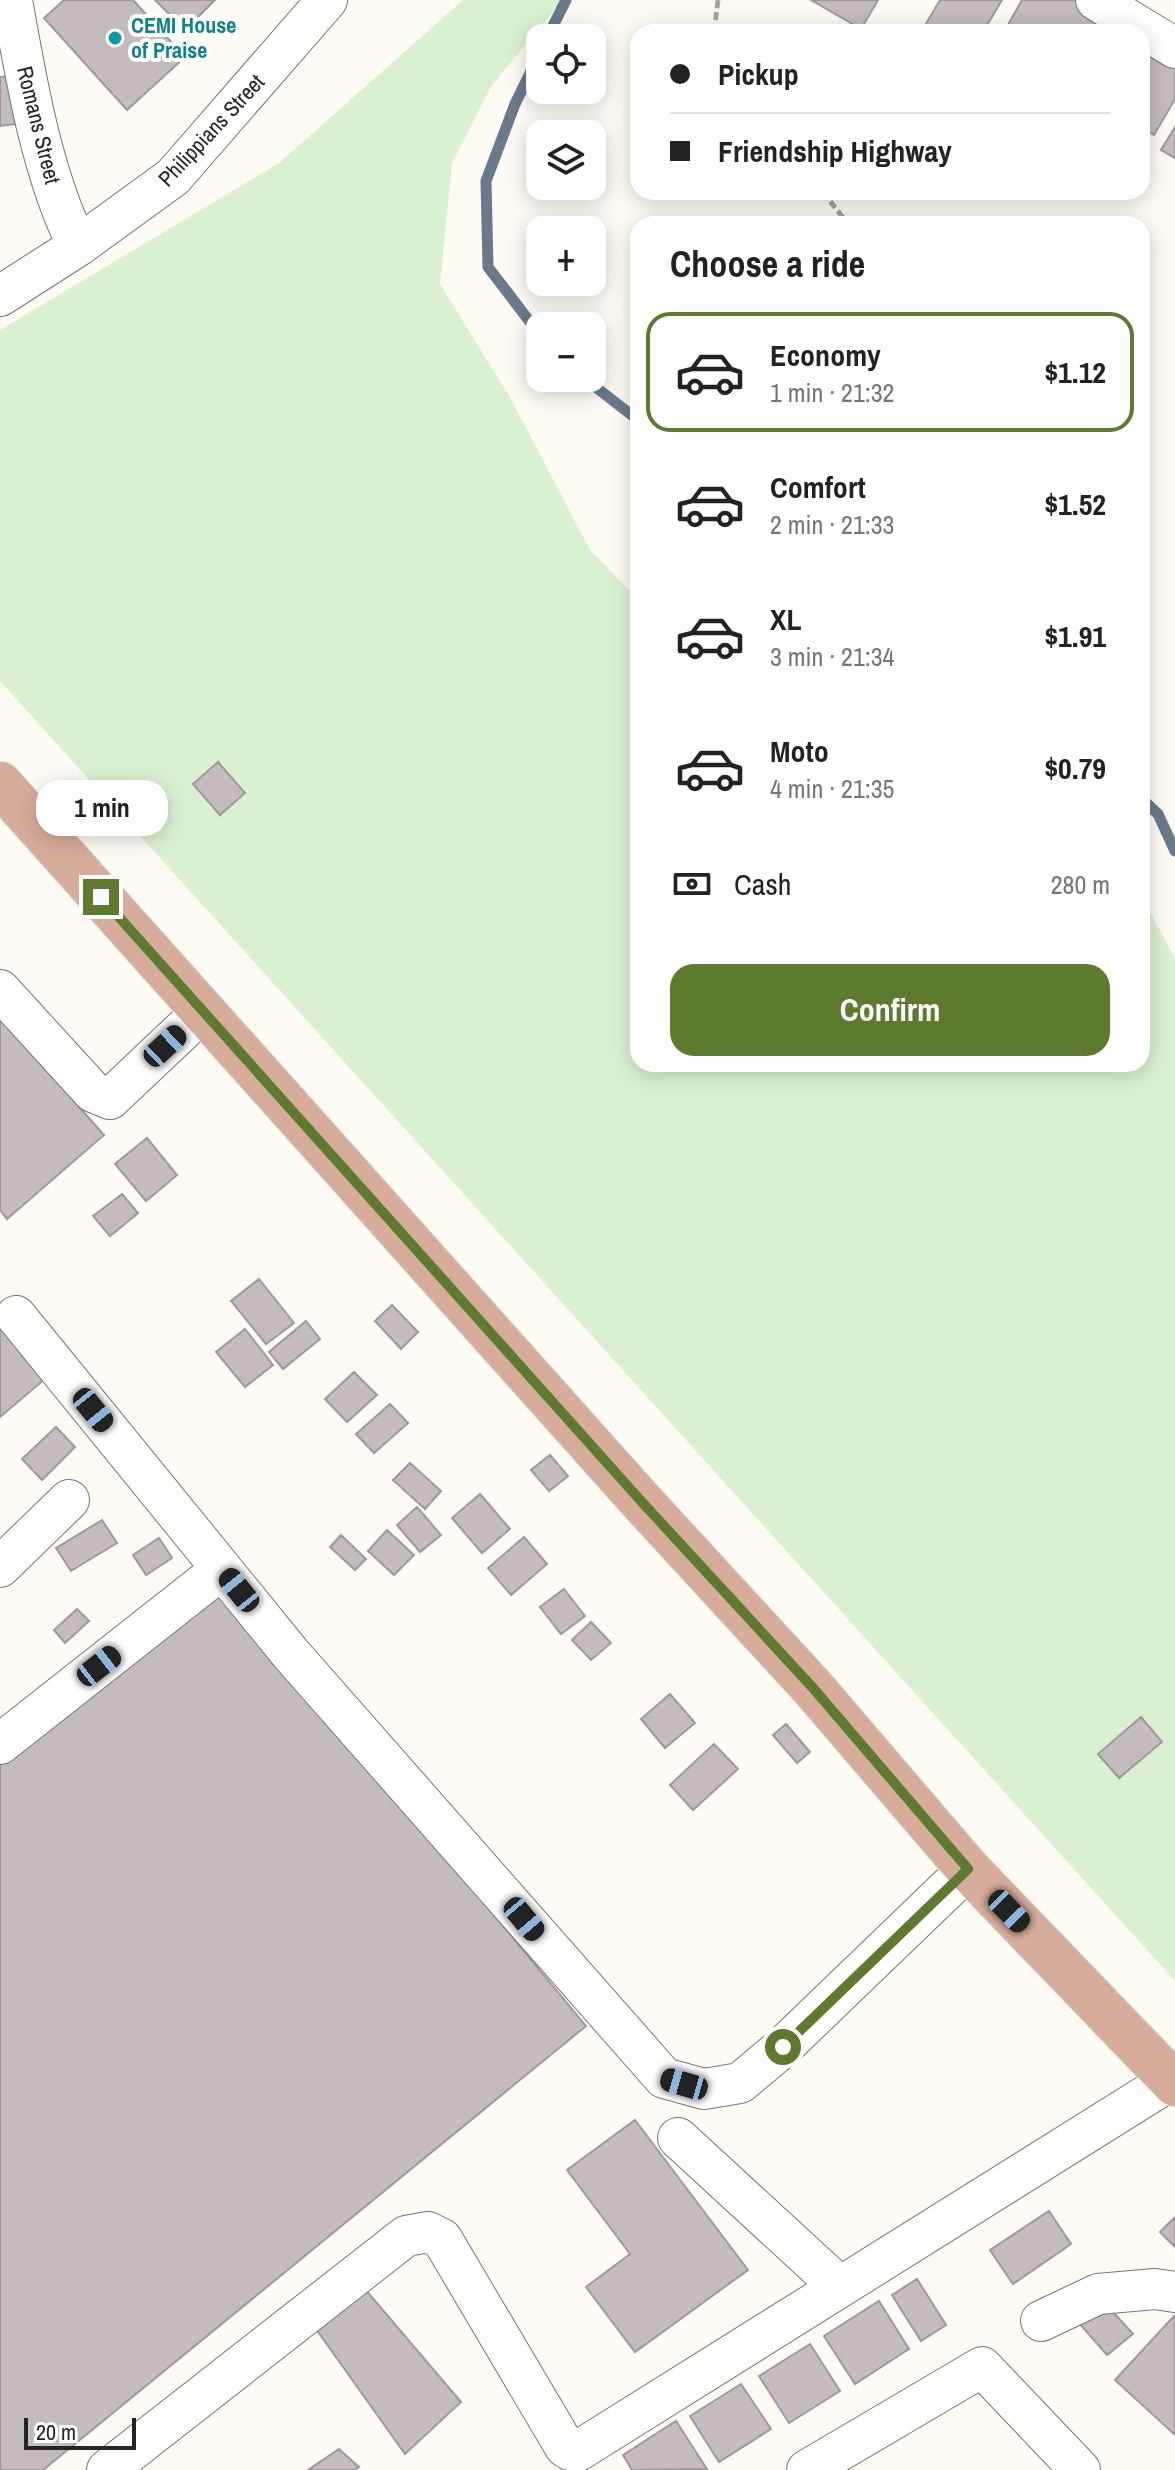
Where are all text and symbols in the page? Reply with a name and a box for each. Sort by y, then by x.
place label: CEMI House of Praise [131,10,236,65]
map controls [526,24,606,392]
button: locate [526,24,606,104]
marker: CEMI House of Praise [106,29,124,47]
text: Pickup [718,54,799,94]
street label: Romans Street [10,63,68,187]
street label: Philippians Street [151,67,271,193]
button: layers [526,120,606,200]
text: Friendship Highway [718,131,952,171]
button: + [526,216,606,296]
text: Choose a ride [670,240,865,288]
button: − [526,312,606,392]
text: Economy [770,335,881,375]
icon: car [674,336,746,408]
text: $1.12 [1044,352,1106,392]
text: 1 min · 21:32 [770,375,894,410]
text: Comfort [770,467,866,507]
icon: car [674,468,746,540]
text: $1.52 [1044,484,1106,524]
text: 2 min · 21:33 [770,507,894,542]
text: XL [770,599,801,639]
icon: car [674,600,746,672]
text: $1.91 [1044,616,1106,656]
text: 3 min · 21:34 [770,639,894,674]
text: Moto [770,731,829,771]
icon: car [674,732,746,804]
text: $0.79 [1044,748,1106,788]
text: 4 min · 21:35 [770,771,894,806]
callout: 1 min [35,781,167,837]
text: 1 min [74,790,130,825]
icon: cash [670,862,714,906]
text: Cash [734,864,791,904]
text: 280 m [1051,867,1110,902]
route end [83,879,119,915]
button: Confirm [670,964,1110,1056]
car [139,1021,191,1071]
car [69,1384,117,1436]
car [215,1564,263,1616]
car [73,1642,125,1690]
car [984,1885,1034,1937]
car [499,1893,549,1945]
route start [765,2029,801,2065]
car [658,2066,710,2102]
scale bar [24,2414,136,2450]
text: 20 m [36,2417,76,2447]

